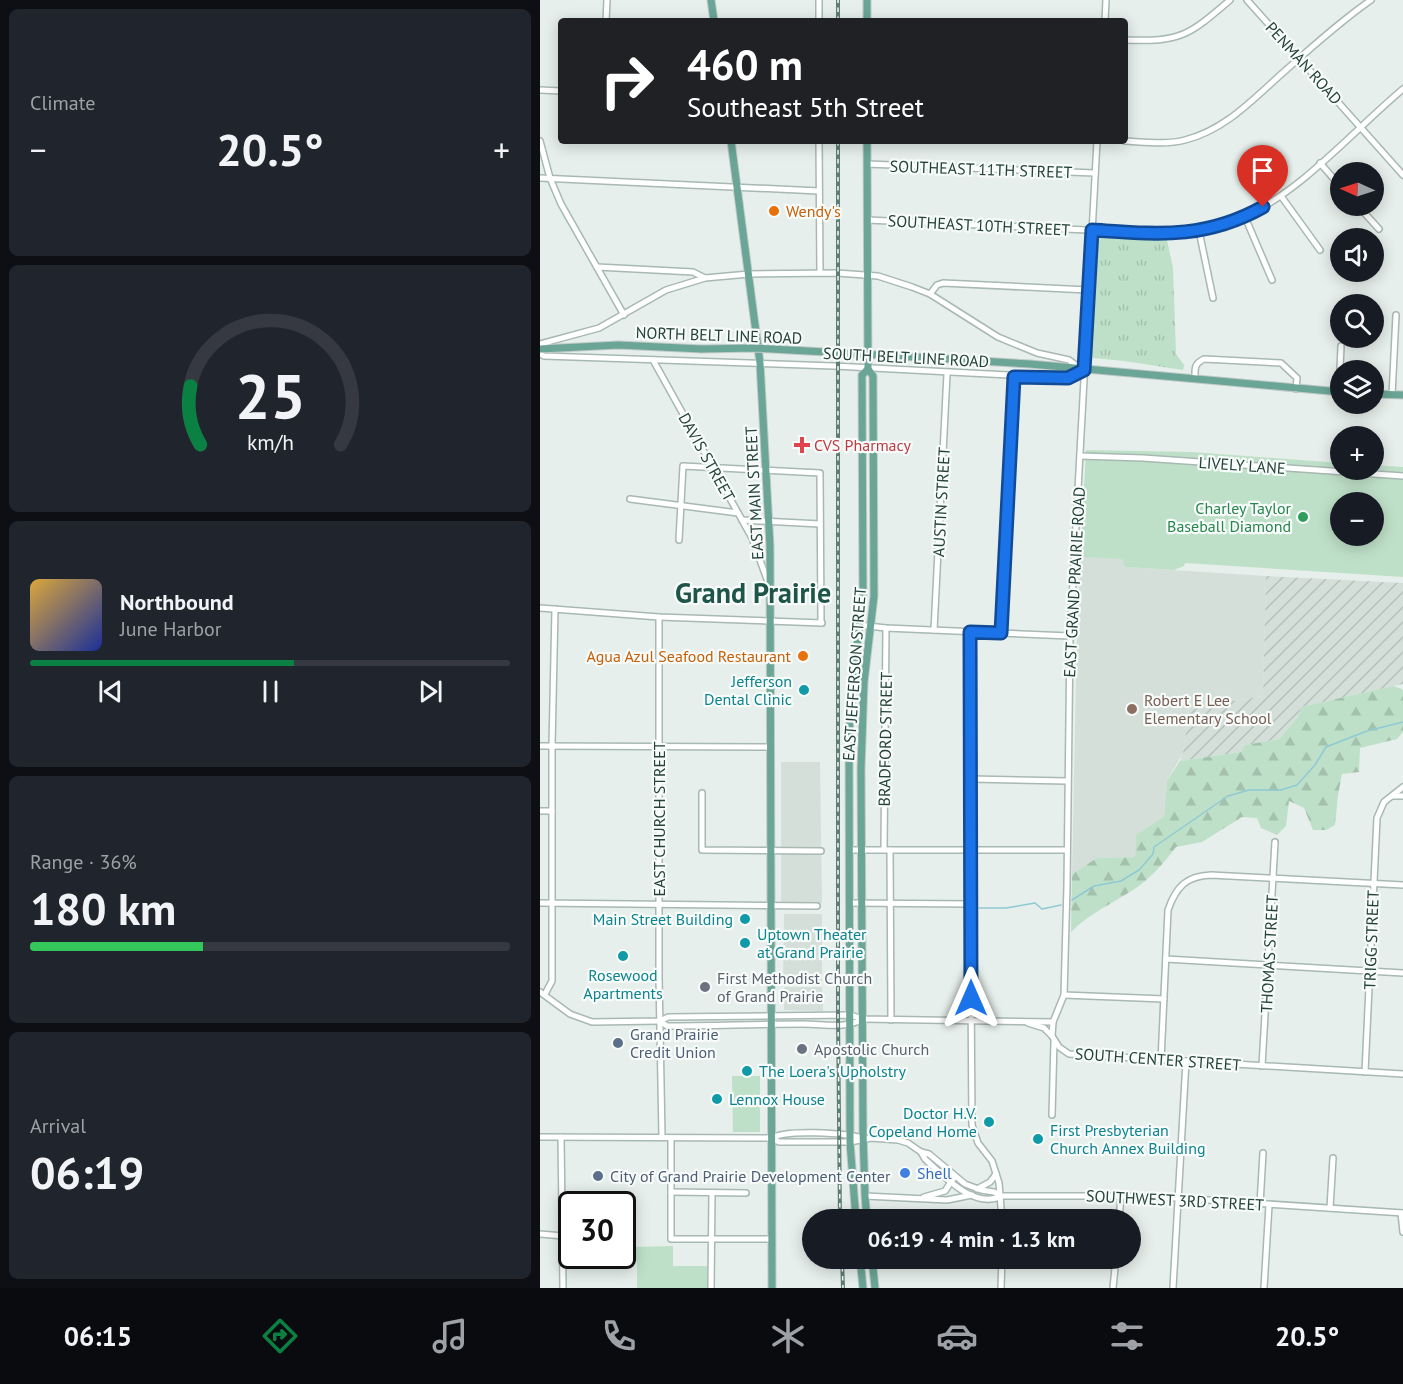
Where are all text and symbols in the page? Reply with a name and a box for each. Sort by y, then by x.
street label: PENMAN ROAD [1262,17,1346,109]
text: 460 m [687,37,803,92]
icon: right [588,42,666,120]
text: Climate [30,90,96,116]
text: Southeast 5th Street [687,90,924,124]
text: 20.5° [216,120,324,178]
text: − [30,128,47,171]
text: + [493,128,510,171]
pin [1237,145,1288,207]
icon: arrive [1246,154,1279,187]
street label: SOUTHEAST 11TH STREET [889,156,1073,182]
north arrow [1330,162,1384,216]
map controls [1330,162,1384,546]
place label: Wendy's [786,201,841,221]
marker: Wendy's [767,204,781,218]
street label: SOUTHEAST 10TH STREET [887,210,1071,240]
button: sound [1330,228,1384,282]
button: search [1330,294,1384,348]
street label: NORTH BELT LINE ROAD [635,322,803,348]
street label: SOUTH BELT LINE ROAD [822,343,990,371]
text: 25 [235,355,305,436]
button: layers [1330,360,1384,414]
street label: DAVIS STREET [674,409,740,505]
street label: EAST MAIN STREET [741,426,767,560]
button: + [1330,426,1384,480]
text: km/h [246,429,293,457]
place label: CVS Pharmacy [814,435,912,455]
marker: CVS Pharmacy [795,438,809,452]
street label: AUSTIN STREET [928,447,954,557]
street label: LIVELY LANE [1198,452,1286,478]
street label: EAST GRAND PRAIRIE ROAD [1059,486,1089,678]
button: − [1330,492,1384,546]
place label: Charley Taylor Baseball Diamond [1167,498,1292,536]
marker: Charley Taylor Baseball Diamond [1296,510,1310,524]
district label: Grand Prairie [675,574,831,611]
street label: EAST JEFFERSON STREET [838,586,870,762]
text: Northbound [120,588,234,616]
text: June Harbor [120,616,222,642]
place label: Agua Azul Seafood Restaurant [587,646,792,666]
marker: Agua Azul Seafood Restaurant [796,649,810,663]
place label: Jefferson Dental Clinic [704,671,792,709]
street label: BRADFORD STREET [874,671,896,807]
icon: previous [94,675,127,708]
icon: pause [254,675,287,708]
icon: next [414,675,447,708]
marker: Jefferson Dental Clinic [797,683,811,697]
place label: Robert E Lee Elementary School [1144,690,1272,728]
marker: Robert E Lee Elementary School [1125,702,1139,716]
street label: EAST CHURCH STREET [649,741,669,897]
text: Range · 36% [30,849,137,875]
text: 180 km [30,879,176,937]
street label: TRIGG STREET [1359,890,1383,990]
street label: THOMAS STREET [1256,894,1282,1014]
place label: Main Street Building [593,909,733,929]
marker: Main Street Building [738,912,752,926]
place label: Uptown Theater at Grand Prairie [757,924,867,962]
marker: Uptown Theater at Grand Prairie [738,936,752,950]
marker: Rosewood Apartments [616,949,630,963]
place label: Rosewood Apartments [583,965,663,1003]
position arrow [939,966,1003,1030]
place label: First Methodist Church of Grand Prairie [717,968,872,1006]
marker: First Methodist Church of Grand Prairie [698,980,712,994]
place label: Grand Prairie Credit Union [630,1024,719,1062]
marker: Grand Prairie Credit Union [611,1036,625,1050]
place label: Apostolic Church [814,1039,929,1059]
marker: Apostolic Church [795,1042,809,1056]
street label: SOUTH CENTER STREET [1074,1043,1242,1075]
place label: The Loera's Upholstry [759,1061,907,1081]
marker: The Loera's Upholstry [740,1064,754,1078]
place label: Lennox House [729,1089,825,1109]
marker: Lennox House [710,1092,724,1106]
place label: Doctor H.V. Copeland Home [868,1103,977,1141]
text: Arrival [30,1113,86,1139]
marker: Doctor H.V. Copeland Home [982,1115,996,1129]
place label: First Presbyterian Church Annex Building [1050,1120,1206,1158]
marker: First Presbyterian Church Annex Building [1031,1132,1045,1146]
text: 06:19 [30,1143,144,1201]
place label: Shell [917,1163,952,1183]
place label: City of Grand Prairie Development Center [610,1166,891,1186]
marker: Shell [898,1166,912,1180]
marker: City of Grand Prairie Development Center [591,1169,605,1183]
street label: SOUTHWEST 3RD STREET [1085,1185,1265,1215]
speed limit sign: 30 [558,1191,636,1269]
text: 06:19 · 4 min · 1.3 km [868,1225,1075,1253]
icon: directions [259,1315,301,1357]
icon: music [429,1315,471,1357]
icon: phone [598,1315,640,1357]
icon: climate [767,1315,809,1357]
icon: car [936,1315,978,1357]
icon: filters [1106,1315,1148,1357]
text: 06:15 [64,1319,132,1353]
text: 20.5° [1275,1319,1339,1353]

